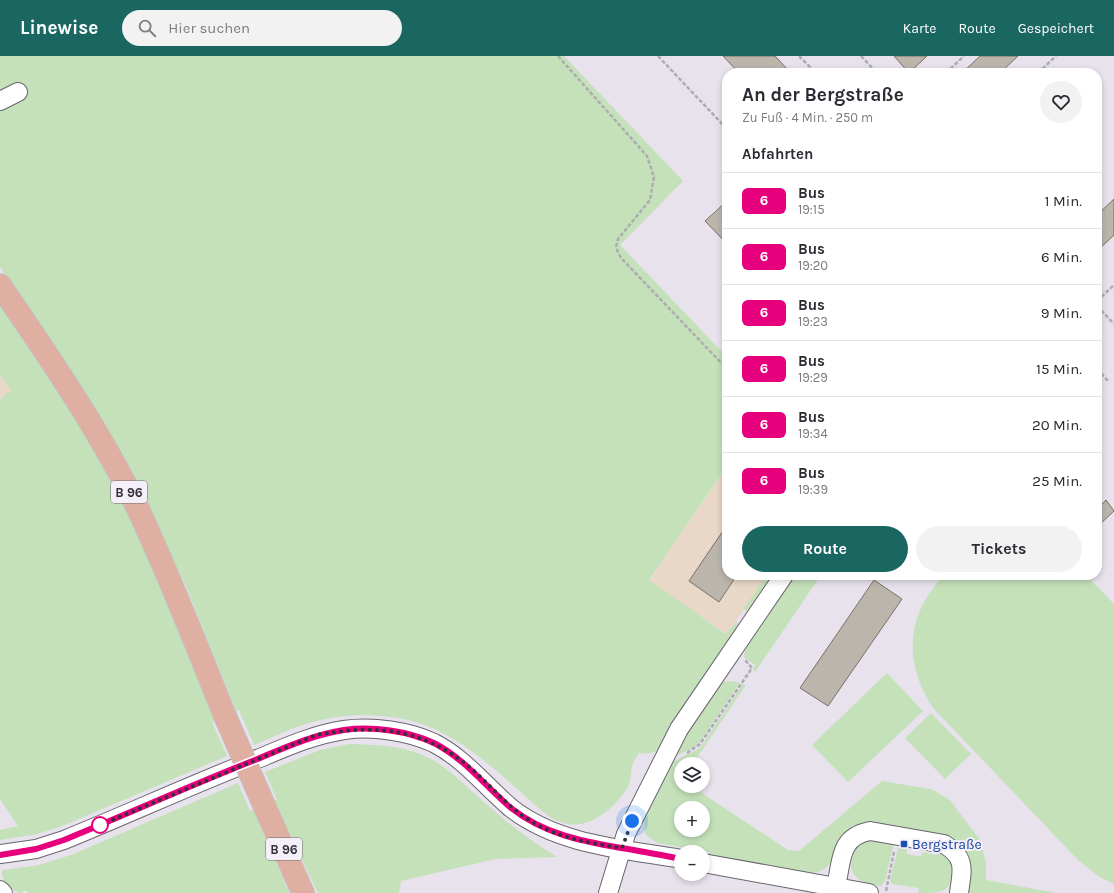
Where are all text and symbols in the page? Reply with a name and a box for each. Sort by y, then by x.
search box [122,10,402,46]
text: Linewise [20,17,98,39]
icon: search [136,17,158,39]
text: Hier suchen [168,19,250,37]
text: Karte [903,20,937,37]
text: Route [959,20,996,37]
text: Gespeichert [1018,20,1094,37]
button: heart [1040,81,1082,123]
text: An der Bergstraße [742,84,904,106]
text: Zu Fuß · 4 Min. · 250 m [742,110,873,125]
text: Abfahrten [742,145,813,163]
text: Bus [798,184,825,202]
text: 6 [760,192,768,209]
text: 1 Min. [1045,192,1082,210]
text: 19:15 [798,202,824,217]
text: Bus [798,240,825,258]
text: 6 [760,248,768,265]
text: 6 Min. [1041,248,1082,266]
text: 19:20 [798,258,828,273]
text: Bus [798,296,825,314]
text: 6 [760,304,768,321]
text: 9 Min. [1041,304,1082,322]
text: 19:23 [798,314,828,329]
text: Bus [798,352,825,370]
text: 6 [760,360,768,377]
text: 15 Min. [1036,360,1082,378]
text: 19:29 [798,370,828,385]
text: Bus [798,408,825,426]
text: 6 [760,416,768,433]
text: 20 Min. [1032,416,1082,434]
text: 19:34 [798,426,828,441]
text: Bus [798,464,825,482]
text: 6 [760,472,768,489]
text: 25 Min. [1032,472,1082,490]
road number: B 96 [111,481,147,503]
text: 19:39 [798,482,828,497]
button: Route [742,526,908,572]
button: Tickets [916,526,1082,572]
map controls [674,757,710,881]
button: layers [674,757,710,793]
button: + [674,801,710,837]
your location [622,811,642,831]
unlabelled marker [91,816,109,834]
place label: Bergstraße [912,836,982,853]
road number: B 96 [266,838,302,860]
marker: Bergstraße [899,839,909,849]
button: − [674,845,710,881]

